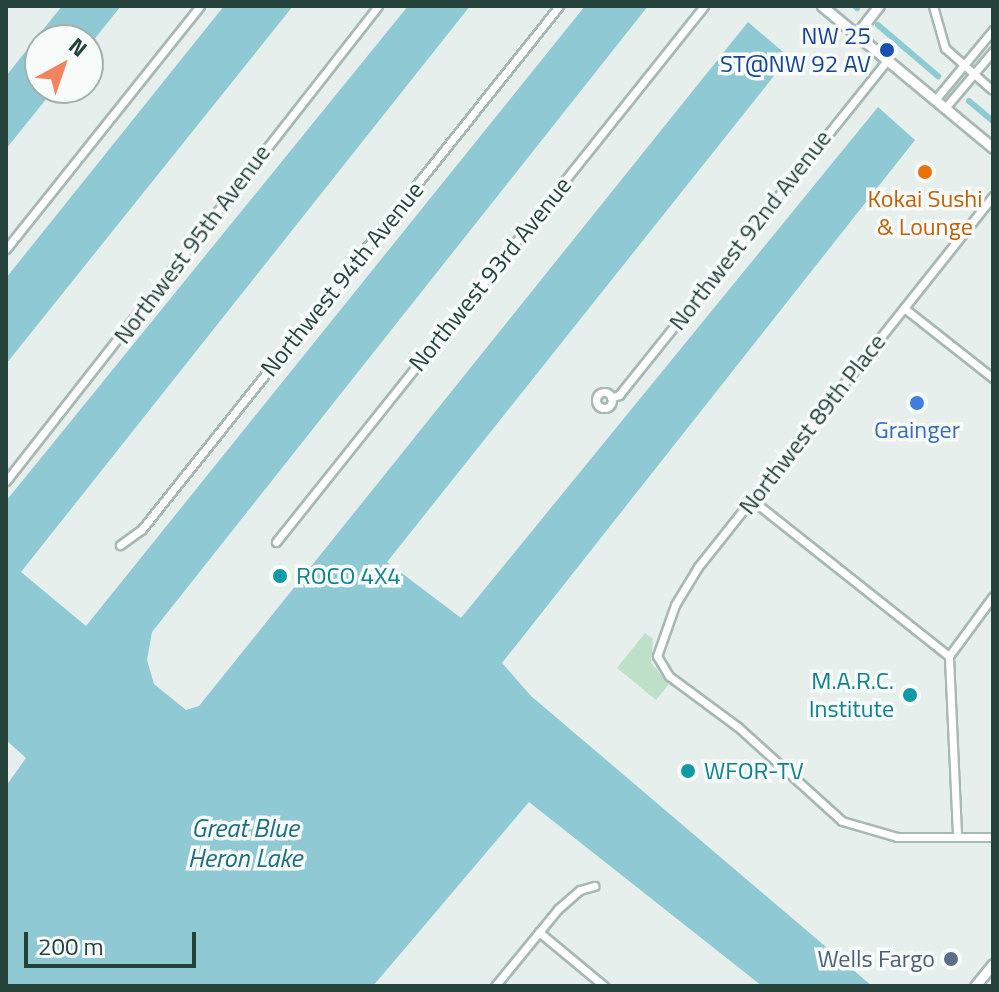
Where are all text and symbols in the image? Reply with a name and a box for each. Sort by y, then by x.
place label: NW 25 ST@NW 92 AV [720,22,871,78]
north arrow [24,24,104,104]
text: N [61,29,95,65]
marker: NW 25 ST@NW 92 AV [878,41,896,59]
street label: Northwest 92nd Avenue [663,124,837,336]
street label: Northwest 95th Avenue [108,139,276,349]
marker: Kokai Sushi & Lounge [916,163,934,181]
street label: Northwest 93rd Avenue [403,171,577,377]
street label: Northwest 94th Avenue [255,176,429,382]
place label: Kokai Sushi & Lounge [867,185,983,241]
street label: Northwest 89th Place [733,328,891,520]
marker: Grainger [908,394,926,412]
place label: Grainger [874,416,960,444]
place label: ROCO 4X4 [296,562,401,590]
marker: ROCO 4X4 [271,567,289,585]
place label: M.A.R.C. Institute [809,667,894,723]
marker: M.A.R.C. Institute [901,686,919,704]
place label: WFOR-TV [704,757,804,785]
marker: WFOR-TV [679,762,697,780]
water label: Great Blue Heron Lake [188,812,302,874]
scale bar [28,916,200,966]
text: 200 m [38,928,104,964]
place label: Wells Fargo [818,945,935,973]
marker: Wells Fargo [942,950,960,968]

